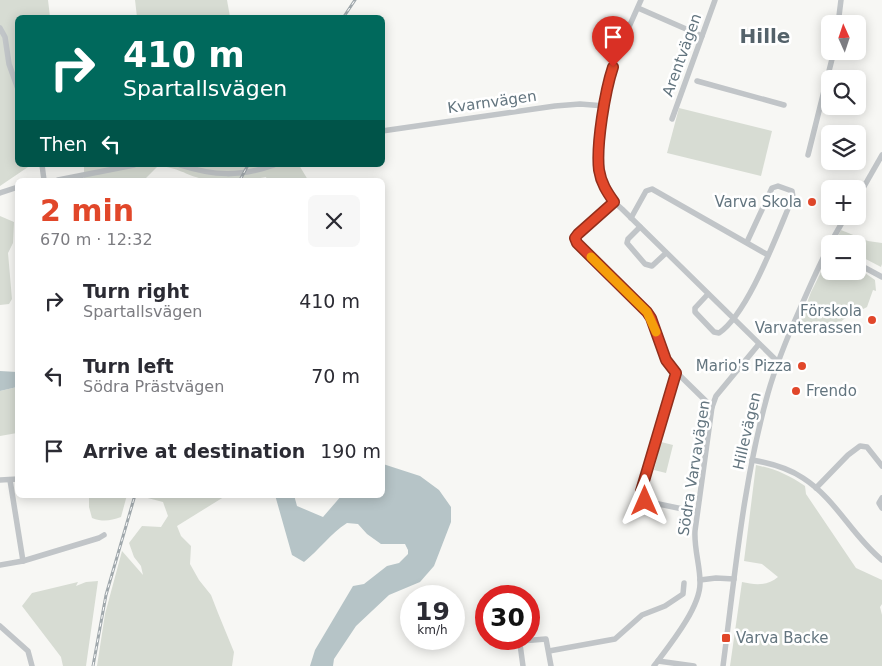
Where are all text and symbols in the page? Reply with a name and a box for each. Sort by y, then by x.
street label: Arentvägen [659,11,705,99]
north arrow [821,15,866,60]
map controls [821,15,866,280]
pin [592,16,634,67]
icon: arrive [599,23,627,51]
district label: Hille [740,24,790,48]
icon: right [40,35,105,100]
text: 410 m [123,35,245,75]
button: search [821,70,866,115]
text: Spartallsvägen [123,76,287,101]
street label: Kvarnvägen [446,87,538,117]
button: layers [821,125,866,170]
icon: left [97,130,125,158]
text: Then [40,133,87,155]
button: + [821,180,866,225]
text: 2 min [40,193,134,228]
place label: Varva Skola [714,193,802,211]
button: close [308,195,360,247]
marker: Varva Skola [806,196,818,208]
text: 670 m · 12:32 [40,230,153,249]
button: − [821,235,866,280]
text: Turn right [83,280,189,302]
icon: right [40,287,68,315]
text: 410 m [299,290,360,312]
text: Spartallsvägen [83,302,202,321]
place label: Förskola Varvaterassen [755,302,862,337]
marker: Förskola Varvaterassen [866,314,878,326]
text: Turn left [83,355,174,377]
place label: Mario's Pizza [696,357,792,375]
marker: Mario's Pizza [796,360,808,372]
icon: left [40,362,68,390]
text: 70 m [311,365,360,387]
text: Södra Prästvägen [83,377,224,396]
place label: Frendo [806,382,857,400]
marker: Frendo [790,385,802,397]
street label: Hillevägen [729,390,765,472]
street label: Södra Varvavägen [674,399,714,537]
icon: arrive [40,437,68,465]
text: Arrive at destination [83,440,305,462]
text: 190 m [320,440,381,462]
position arrow [618,474,670,526]
speed limit sign: 30 [475,585,540,650]
text: 19 [415,597,450,626]
text: km/h [417,623,448,637]
place label: Varva Backe [736,629,828,647]
marker: Varva Backe [720,632,732,644]

